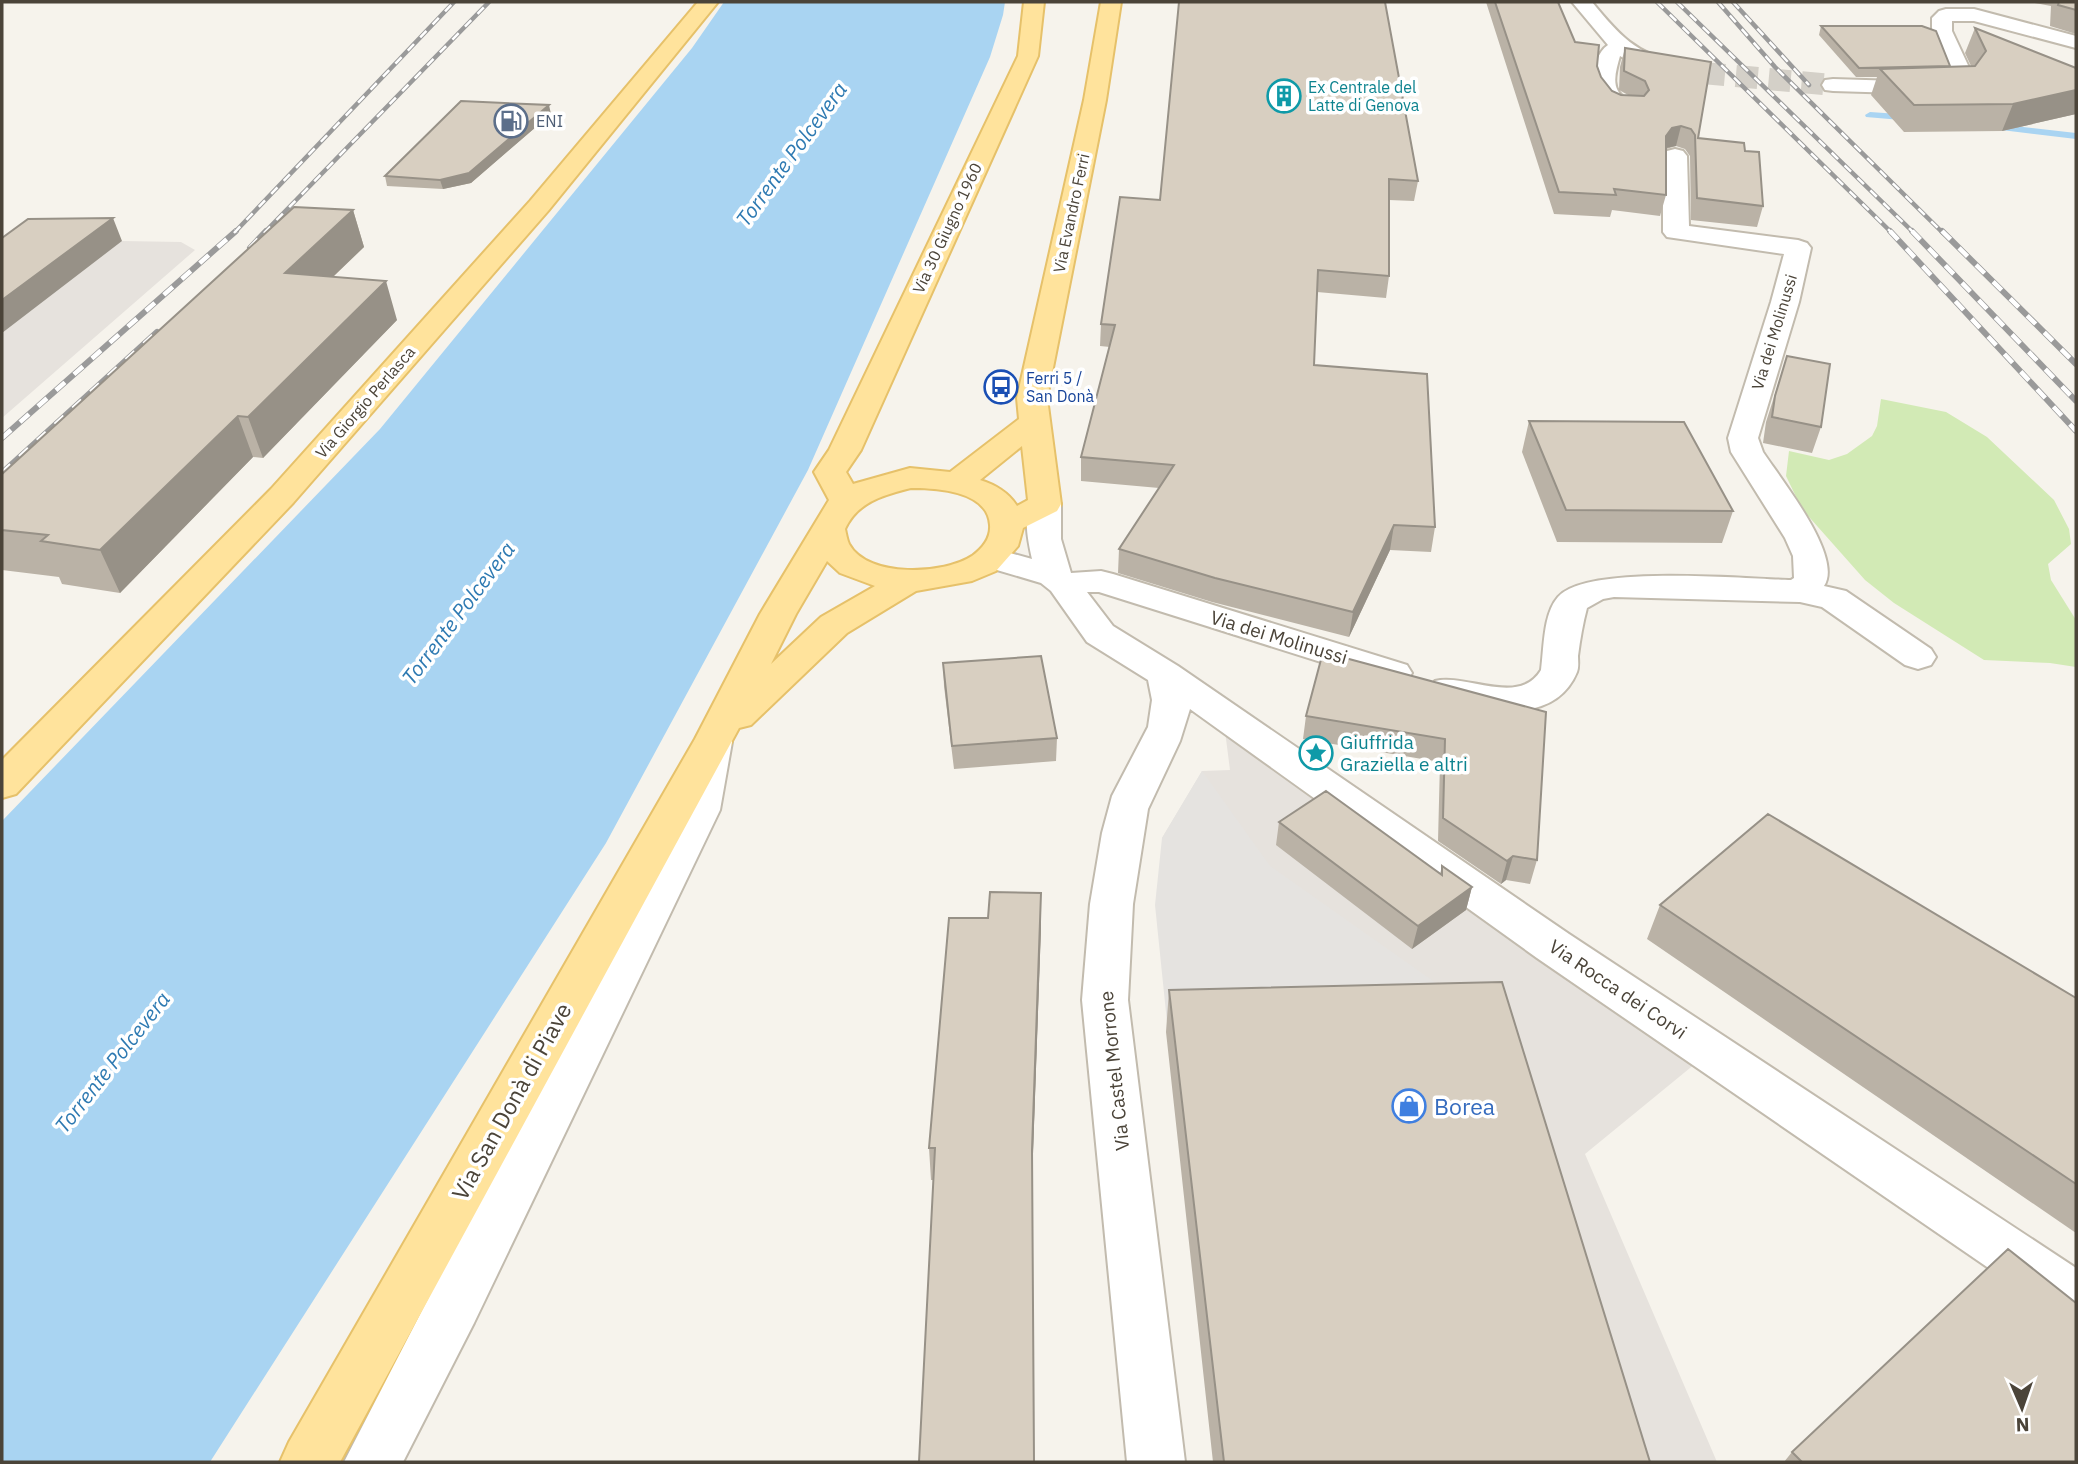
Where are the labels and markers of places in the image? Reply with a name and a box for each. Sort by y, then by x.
building icon: Ex Centrale del Latte di Genova [1265,77,1303,115]
place label: Ex Centrale del Latte di Genova [1308,77,1420,115]
fuel station icon: ENI [492,102,530,140]
place label: ENI [536,111,563,131]
bus stop icon: Ferri 5 / San Donà [982,368,1020,406]
place label: Ferri 5 / San Donà [1026,368,1094,406]
place label: Giuffrida Graziella e altri [1340,730,1468,776]
place icon: Giuffrida Graziella e altri [1297,734,1335,772]
shop icon: Borea [1390,1087,1428,1125]
place label: Borea [1434,1091,1495,1121]

